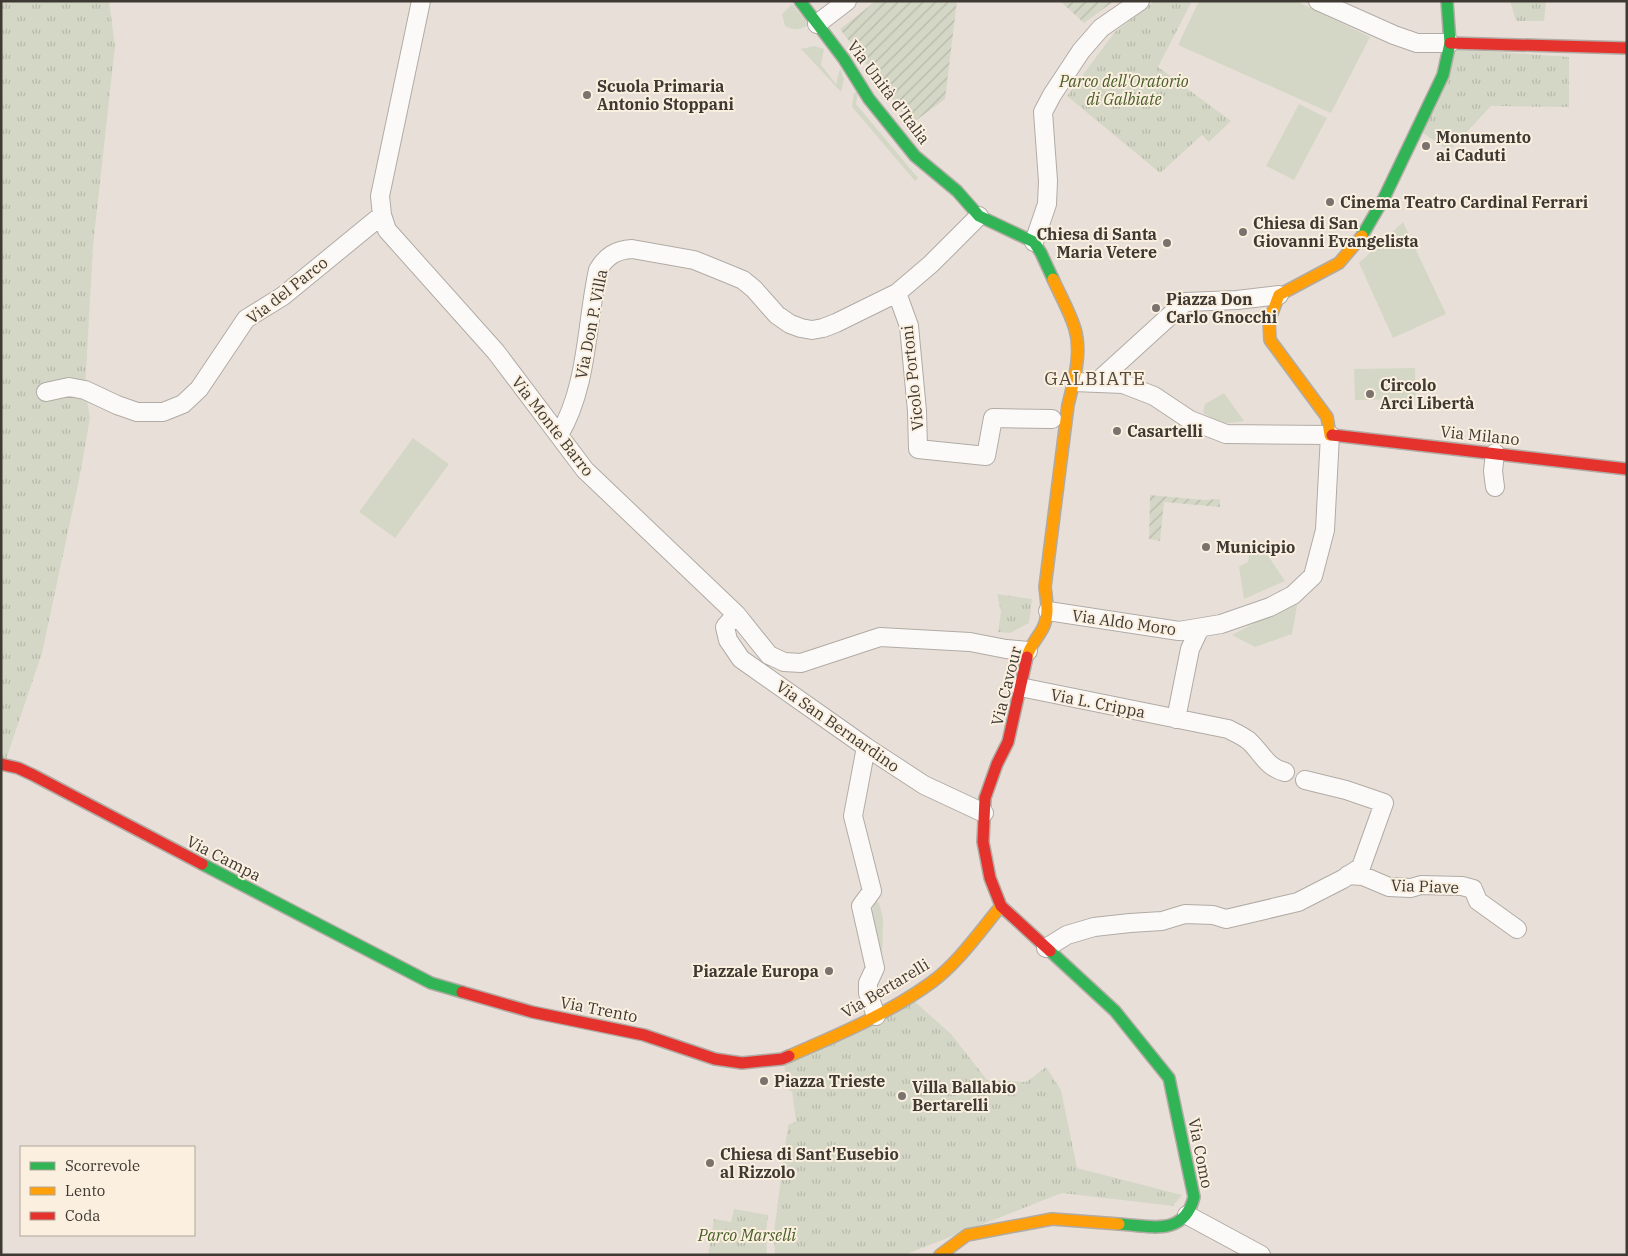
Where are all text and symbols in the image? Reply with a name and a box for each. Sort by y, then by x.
street label: Via Unità d'Italia [843,36,935,148]
park label: Parco dell'Oratorio di Galbiate [1058,71,1189,109]
place label: Scuola Primaria Antonio Stoppani [597,76,734,114]
marker: Scuola Primaria Antonio Stoppani [581,89,593,101]
place label: Monumento ai Caduti [1436,127,1531,165]
marker: Monumento ai Caduti [1420,140,1432,152]
place label: Cinema Teatro Cardinal Ferrari [1340,192,1588,212]
marker: Cinema Teatro Cardinal Ferrari [1324,196,1336,208]
place label: Chiesa di San Giovanni Evangelista [1253,213,1419,251]
place label: Chiesa di Santa Maria Vetere [1036,224,1157,262]
marker: Chiesa di San Giovanni Evangelista [1237,226,1249,238]
marker: Chiesa di Santa Maria Vetere [1161,237,1173,249]
street label: Via del Parco [243,252,331,328]
street label: Via Don P. Villa [571,267,612,381]
place label: Piazza Don Carlo Gnocchi [1166,289,1277,327]
marker: Piazza Don Carlo Gnocchi [1150,302,1162,314]
street label: Vicolo Portoni [897,324,927,432]
district label: GALBIATE [1044,366,1146,390]
street label: Via Monte Barro [508,372,598,480]
place label: Circolo Arci Libertà [1380,375,1474,413]
marker: Circolo Arci Libertà [1364,388,1376,400]
place label: Casartelli [1127,421,1203,441]
street label: Via Milano [1439,421,1521,449]
marker: Casartelli [1111,425,1123,437]
place label: Municipio [1216,537,1295,557]
marker: Municipio [1200,541,1212,553]
street label: Via Aldo Moro [1071,605,1177,639]
street label: Via Cavour [987,644,1025,728]
street label: Via San Bernardino [772,676,904,776]
street label: Via L. Crippa [1049,684,1147,722]
street label: Via Campa [183,831,265,885]
street label: Via Piave [1391,875,1459,897]
street label: Via Bertarelli [837,954,933,1022]
place label: Piazzale Europa [693,961,819,981]
marker: Piazzale Europa [823,965,835,977]
street label: Via Trento [559,992,639,1026]
place label: Piazza Trieste [774,1071,885,1091]
marker: Piazza Trieste [758,1075,770,1087]
place label: Villa Ballabio Bertarelli [912,1077,1016,1115]
marker: Villa Ballabio Bertarelli [896,1090,908,1102]
street label: Via Como [1184,1116,1218,1190]
place label: Chiesa di Sant'Eusebio al Rizzolo [720,1144,899,1182]
legend [20,1146,195,1236]
text: Scorrevole [65,1156,140,1175]
marker: Chiesa di Sant'Eusebio al Rizzolo [704,1157,716,1169]
text: Lento [65,1181,105,1200]
text: Coda [65,1206,101,1225]
park label: Parco Marselli [697,1225,796,1245]

